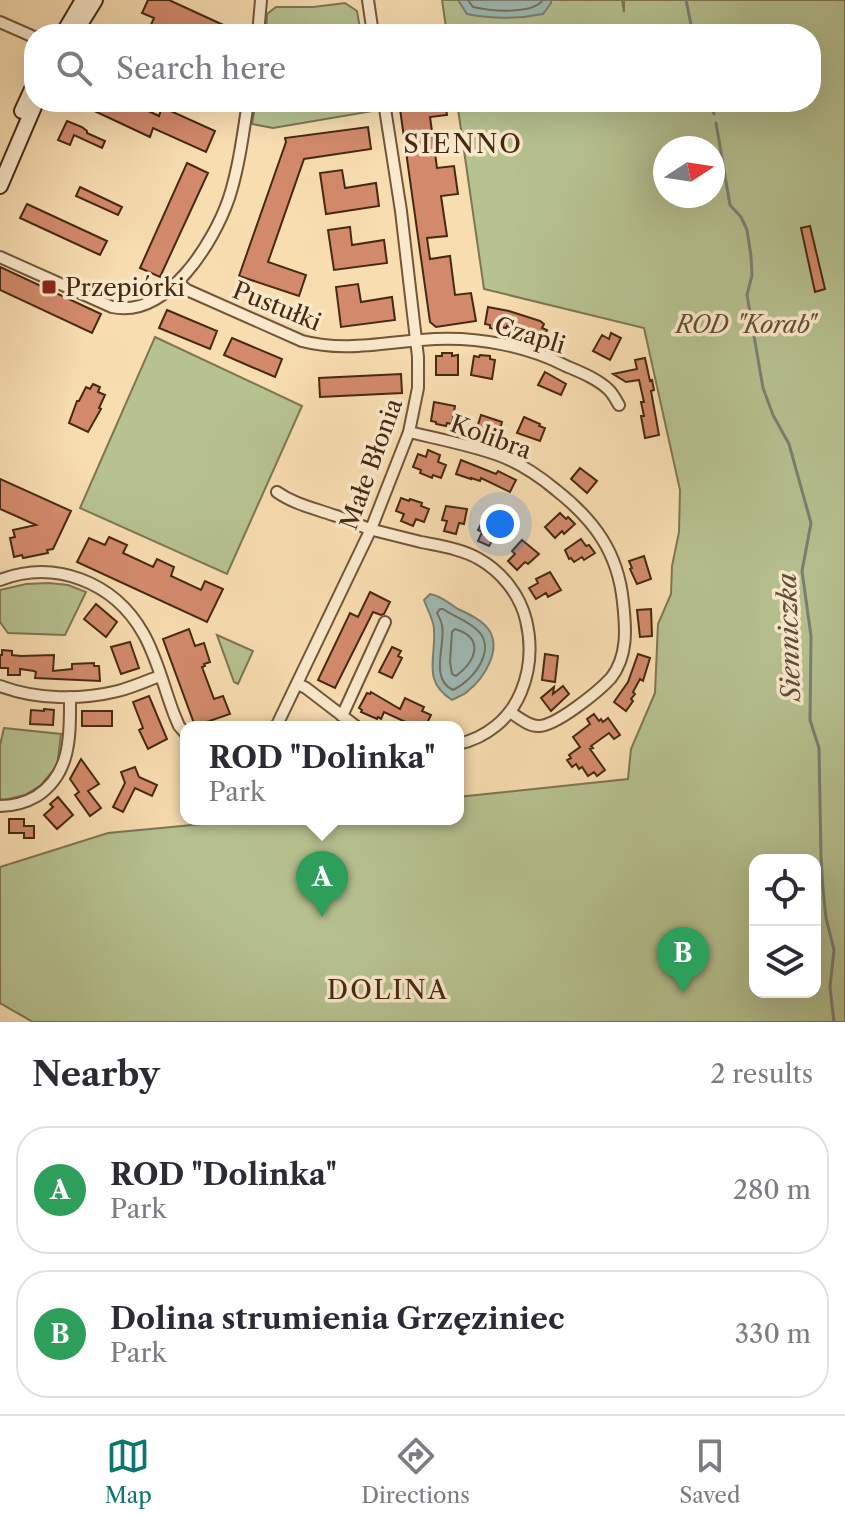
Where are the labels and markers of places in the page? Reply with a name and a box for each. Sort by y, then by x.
place label: Przepiórki [65,273,185,302]
marker: Przepiórki [40,278,58,296]
pin: A [296,851,348,917]
pin: B [657,927,709,993]

